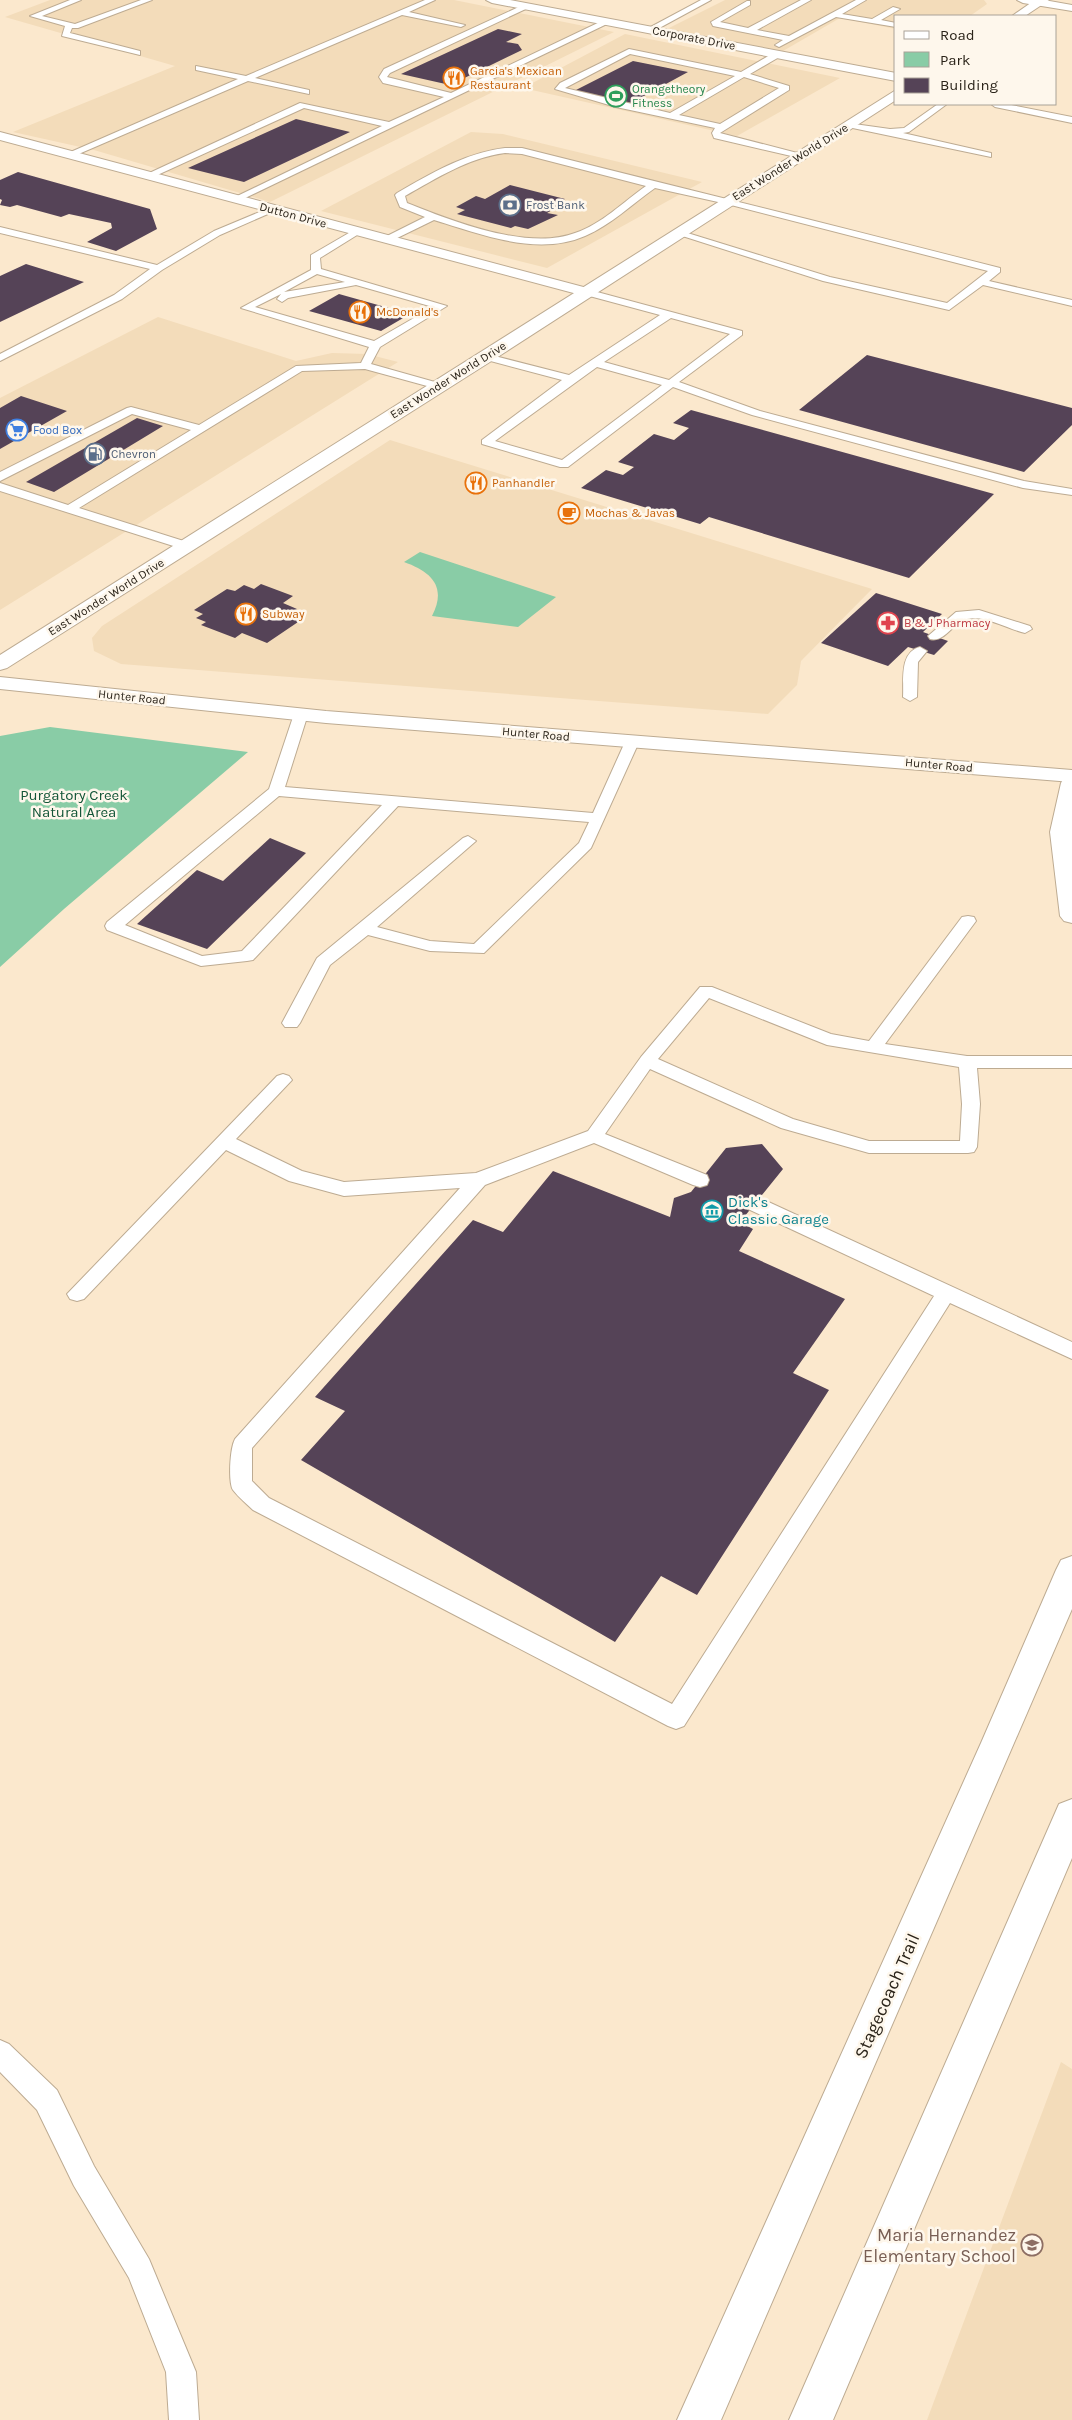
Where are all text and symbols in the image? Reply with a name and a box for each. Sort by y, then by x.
legend [894,15,1057,105]
street label: Corporate Drive [651,23,737,53]
text: Road [940,26,975,44]
text: Park [940,51,970,69]
place label: Garcia's Mexican Restaurant [470,64,562,92]
restaurant icon: Garcia's Mexican Restaurant [442,66,466,90]
text: Building [940,76,998,94]
place label: Orangetheory Fitness [632,82,706,110]
sports icon: Orangetheory Fitness [604,84,628,108]
street label: East Wonder World Drive [729,121,851,203]
bank icon: Frost Bank [498,193,522,217]
place label: Frost Bank [526,198,585,212]
street label: Dutton Drive [258,199,328,231]
restaurant icon: McDonald's [348,300,372,324]
place label: McDonald's [376,305,439,319]
street label: East Wonder World Drive [387,339,509,421]
supermarket icon: Food Box [5,418,29,442]
place label: Food Box [33,423,82,437]
fuel station icon: Chevron [83,442,107,466]
place label: Chevron [111,447,156,461]
restaurant icon: Panhandler [464,471,488,495]
place label: Panhandler [492,476,555,490]
cafe icon: Mochas & Javas [557,501,581,525]
place label: Mochas & Javas [585,506,675,520]
street label: East Wonder World Drive [45,556,167,638]
restaurant icon: Subway [234,602,258,626]
place label: Subway [262,607,305,621]
pharmacy icon: B & J Pharmacy [876,611,900,635]
place label: B & J Pharmacy [904,616,991,630]
street label: Hunter Road [97,686,167,708]
street label: Hunter Road [502,724,570,744]
street label: Hunter Road [905,755,973,775]
park label: Purgatory Creek Natural Area [20,786,128,821]
place label: Dick's Classic Garage [728,1193,829,1228]
museum icon: Dick's Classic Garage [700,1199,724,1223]
street label: Stagecoach Trail [850,1930,924,2062]
place label: Maria Hernandez Elementary School [863,2224,1016,2267]
school or university icon: Maria Hernandez Elementary School [1020,2233,1044,2257]

